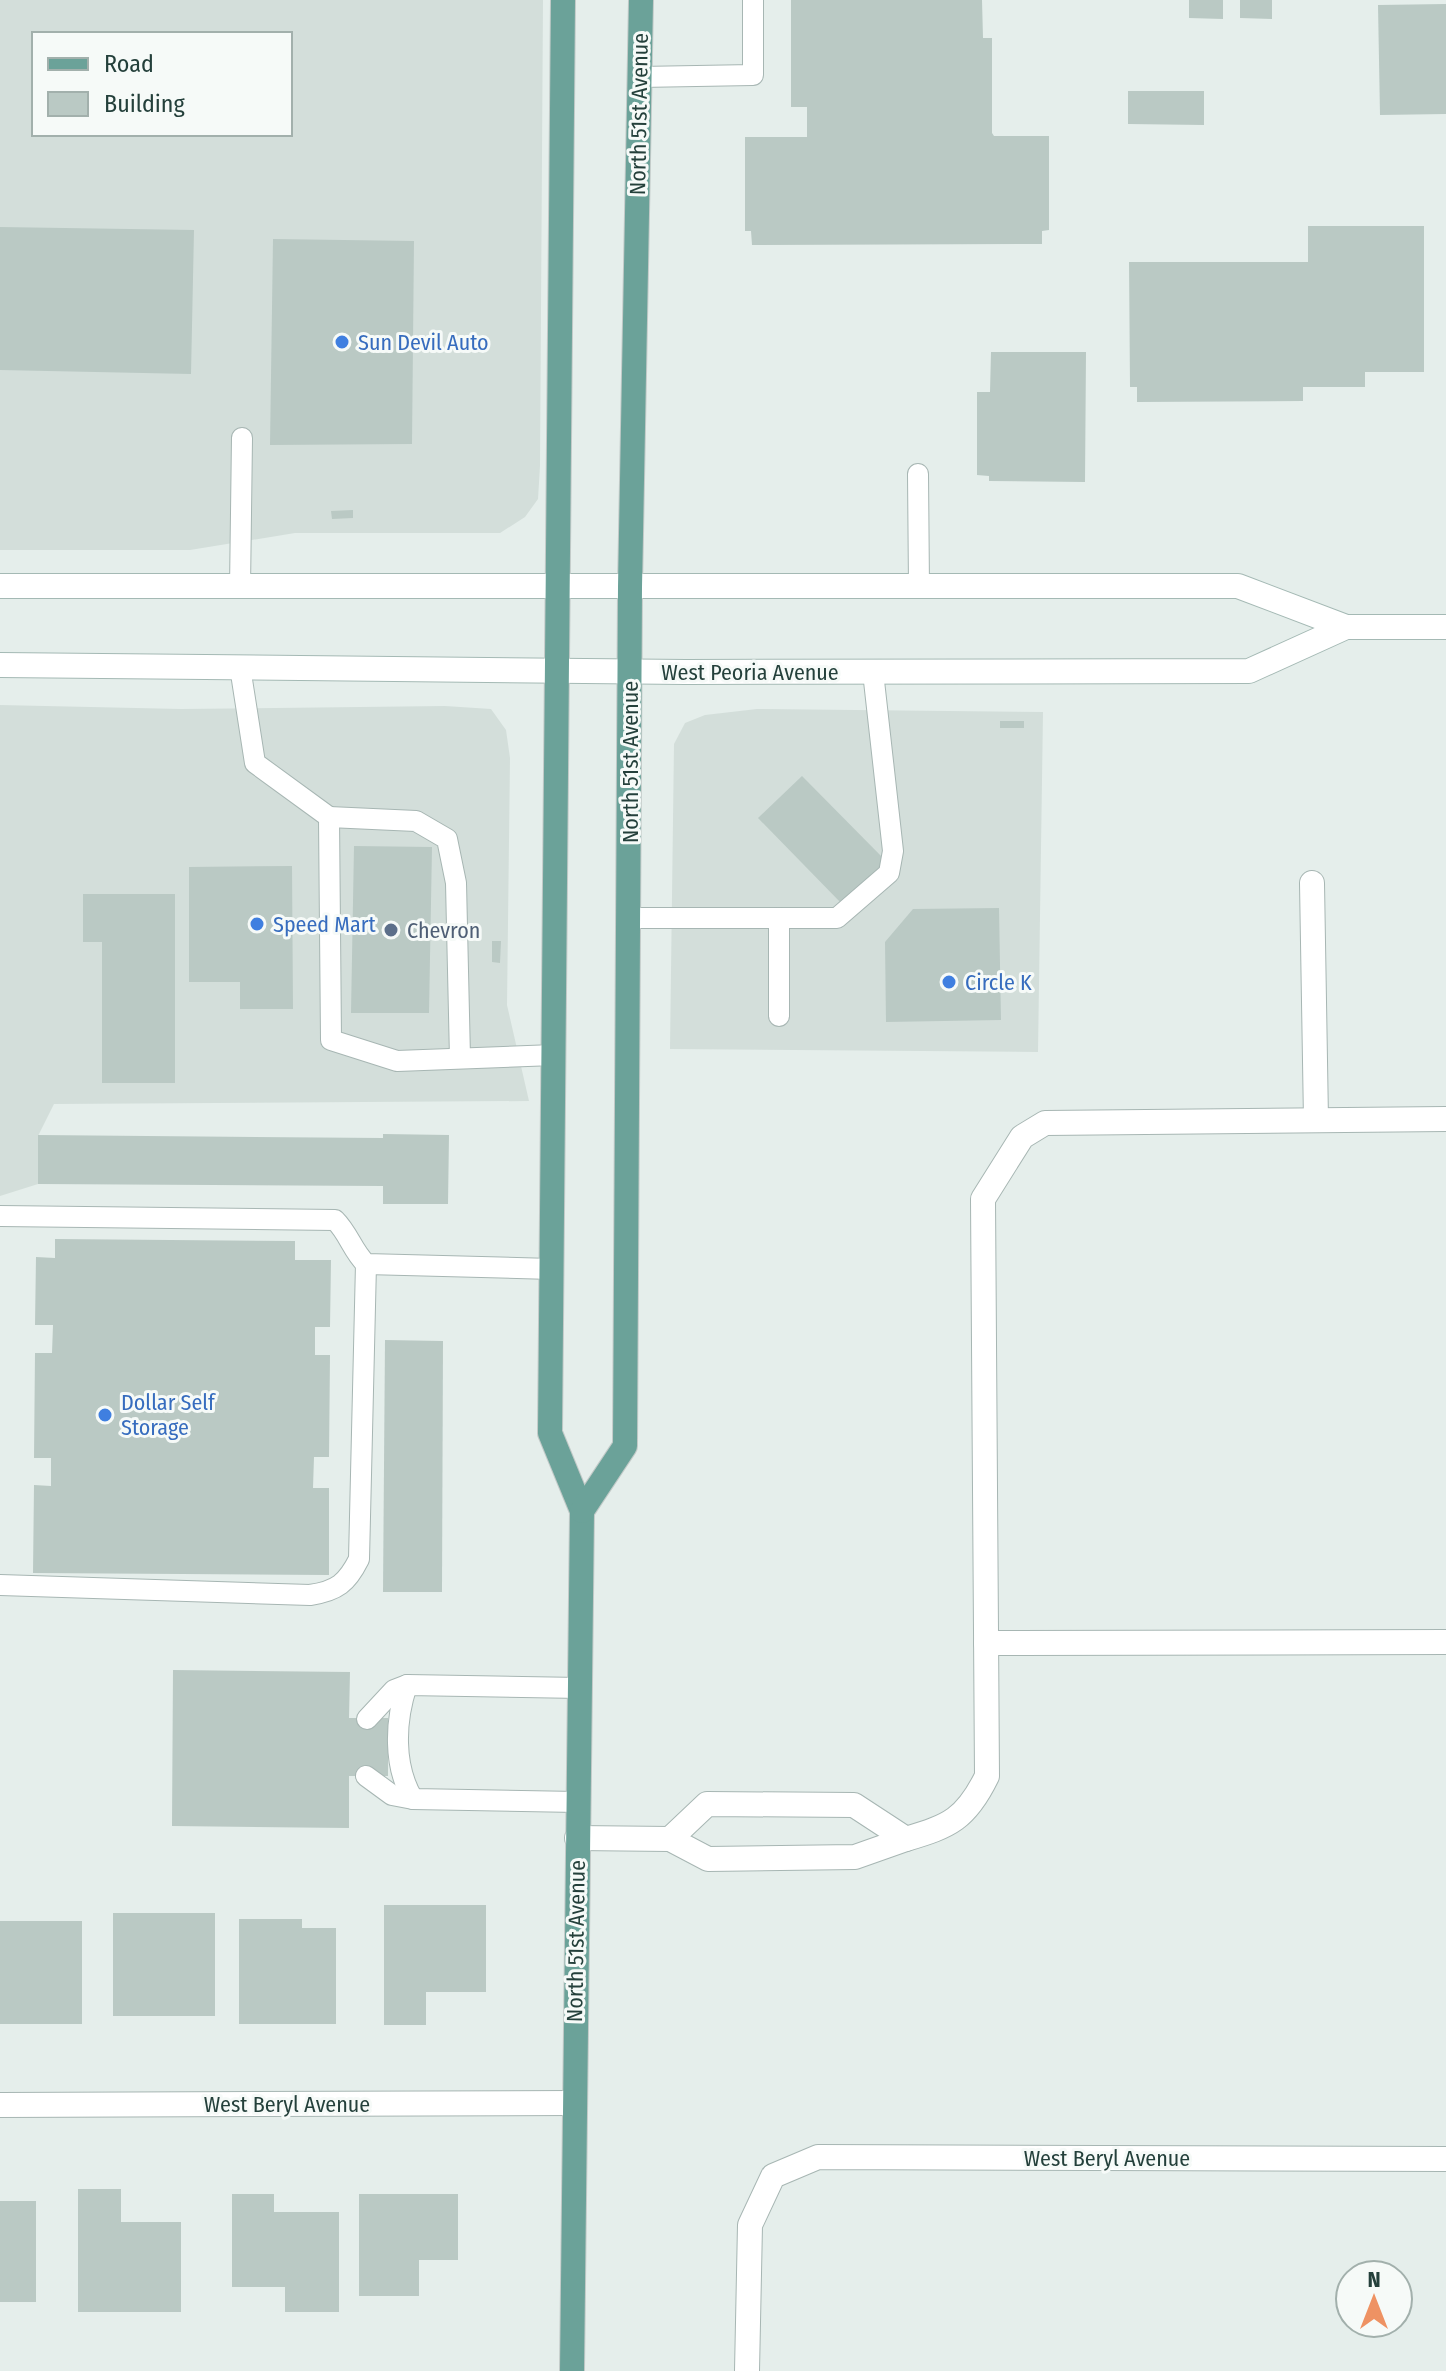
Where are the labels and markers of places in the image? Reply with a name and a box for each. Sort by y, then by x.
place label: Sun Devil Auto [358,329,489,356]
marker: Sun Devil Auto [333,333,351,351]
place label: Speed Mart [273,911,376,938]
marker: Speed Mart [248,915,266,933]
place label: Chevron [407,917,480,944]
marker: Chevron [382,921,400,939]
place label: Circle K [965,969,1032,996]
marker: Circle K [940,973,958,991]
place label: Dollar Self Storage [121,1389,216,1441]
marker: Dollar Self Storage [96,1406,114,1424]

